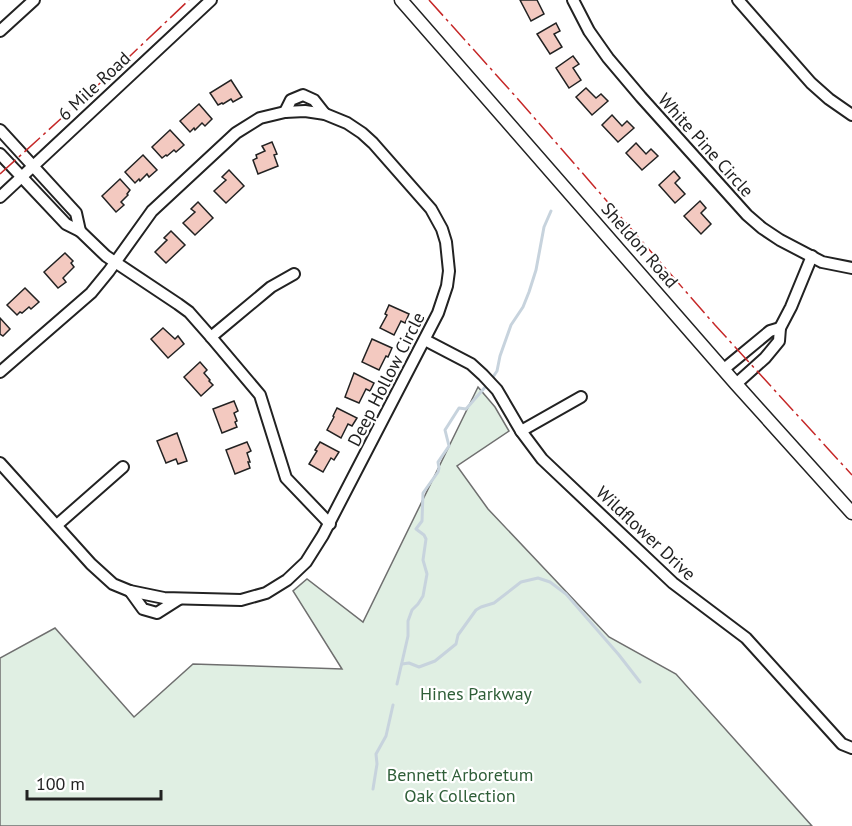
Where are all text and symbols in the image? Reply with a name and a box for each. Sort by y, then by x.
street label: 6 Mile Road [53,47,135,125]
street label: White Pine Circle [653,88,759,202]
street label: Sheldon Road [597,197,683,293]
street label: Deep Hollow Circle [342,308,430,450]
street label: Wildflower Drive [591,481,701,585]
park label: Hines Parkway [420,682,533,705]
scale bar [27,763,160,801]
park label: Bennett Arboretum Oak Collection [387,763,533,807]
text: 100 m [36,772,85,795]

